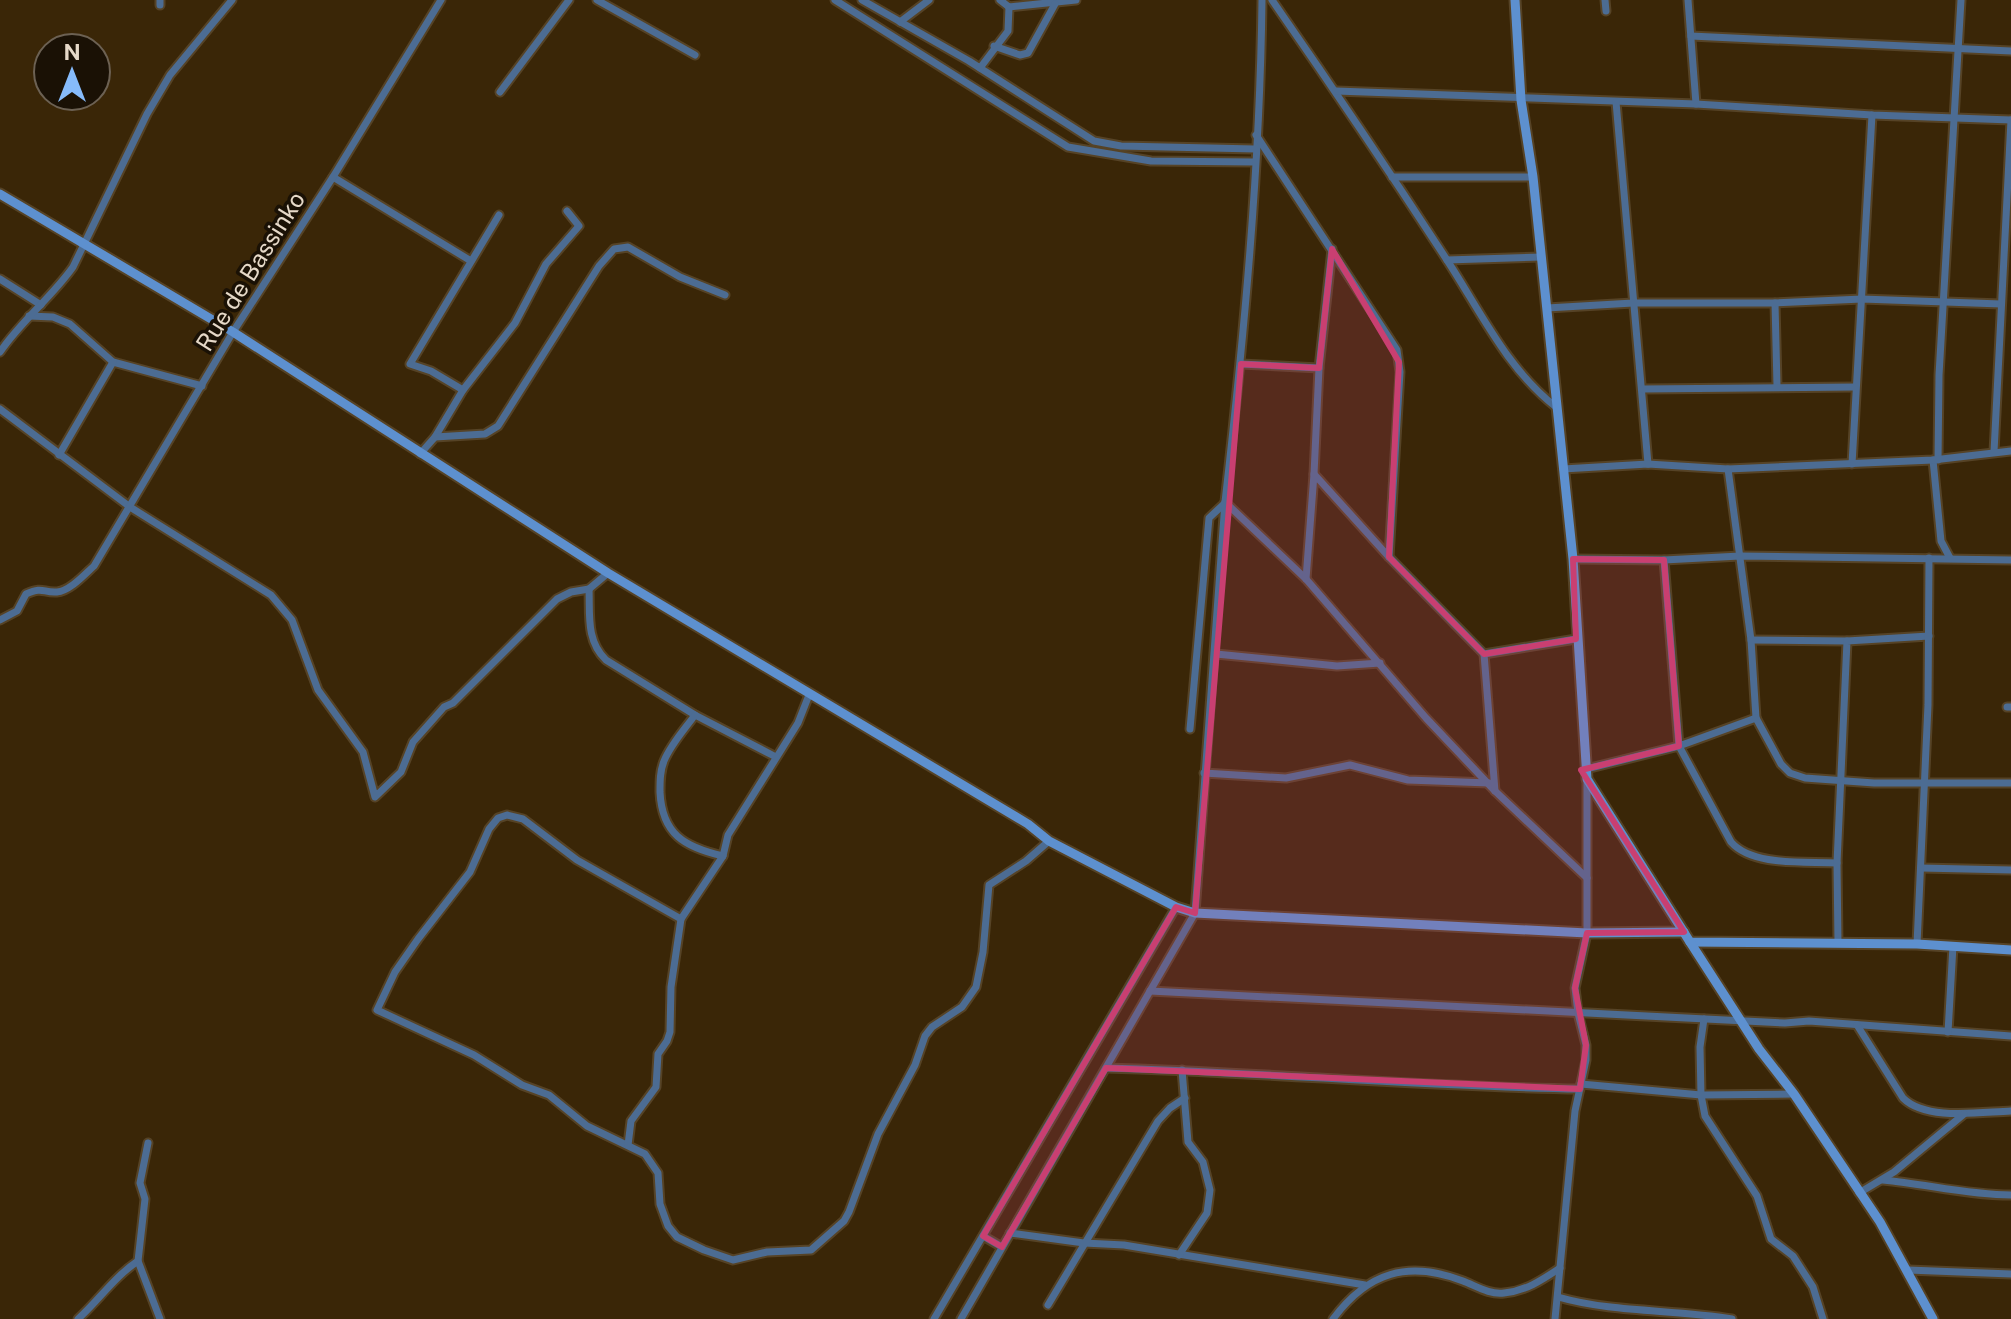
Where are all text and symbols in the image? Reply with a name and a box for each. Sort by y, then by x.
north arrow [32,32,112,112]
text: N [63,39,81,65]
street label: Rue de Bassinko [190,186,310,356]

